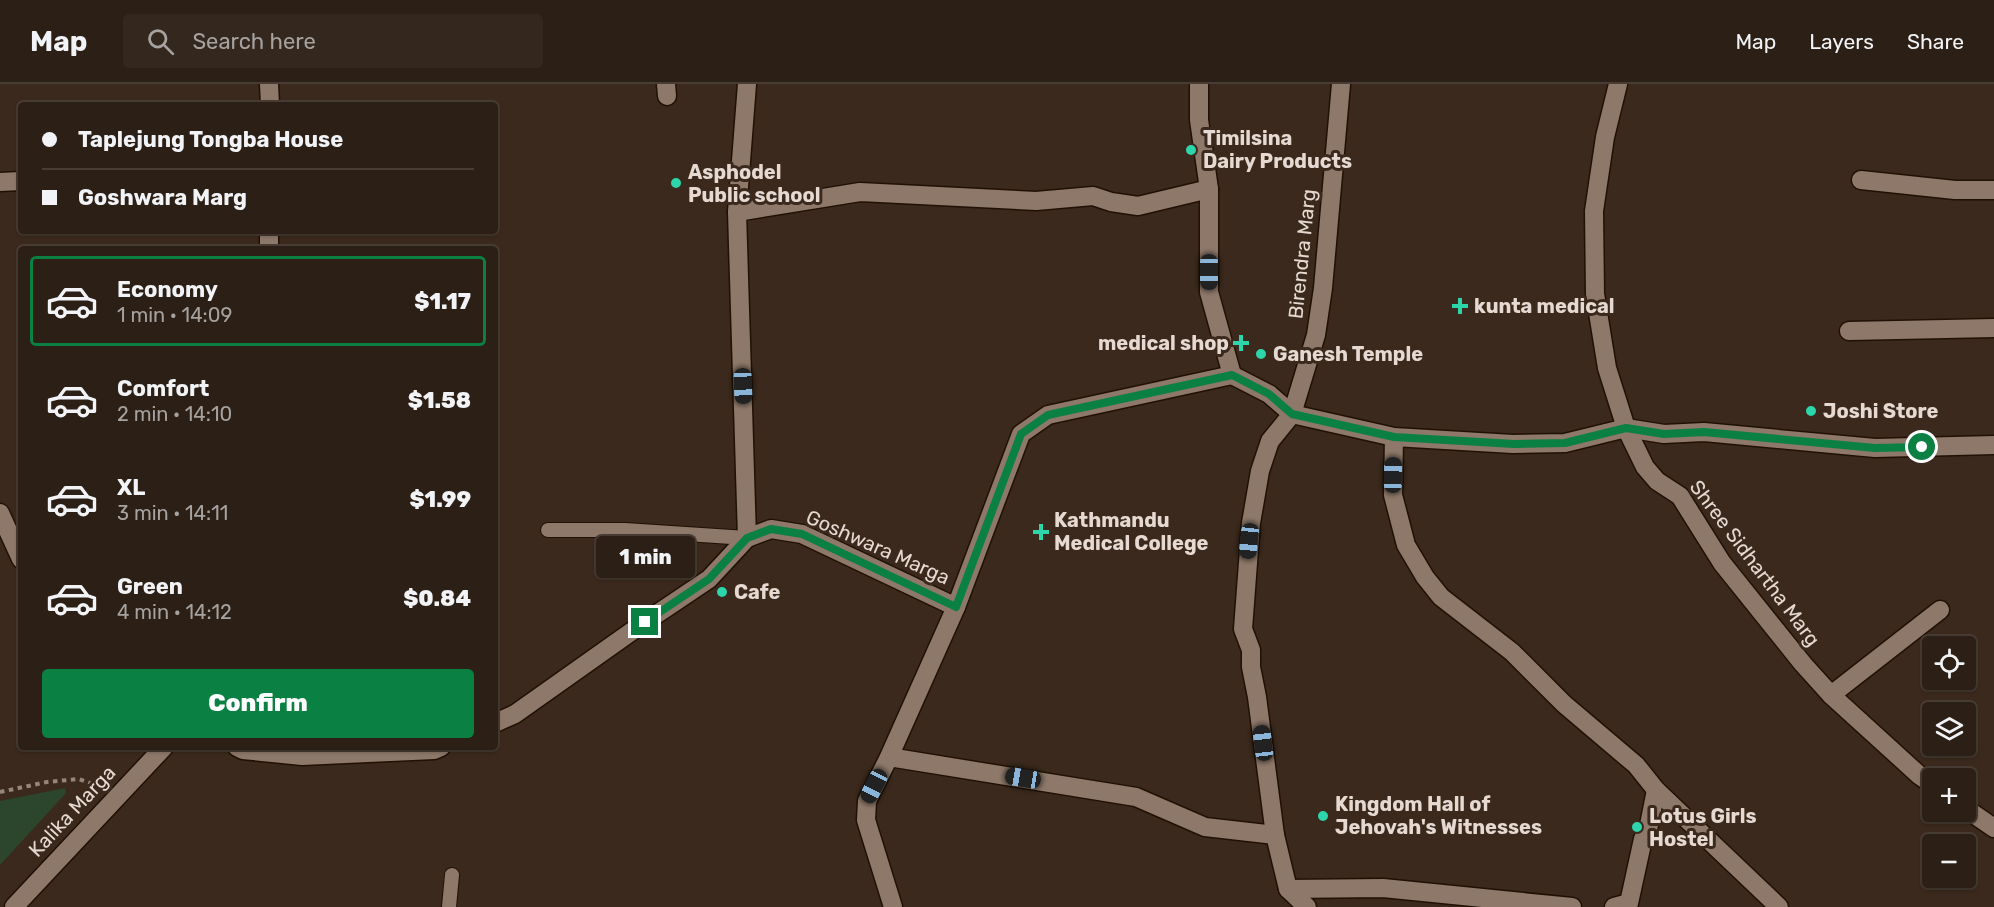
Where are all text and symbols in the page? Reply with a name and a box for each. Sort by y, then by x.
search box [123,14,543,68]
text: Map [30,25,87,58]
icon: search [144,25,177,58]
text: Search here [192,28,316,55]
text: Map [1735,29,1776,54]
text: Layers [1809,29,1874,54]
text: Share [1907,29,1964,54]
text: Taplejung Tongba House [78,126,343,153]
place label: Timilsina Dairy Products [1203,126,1352,173]
marker: Timilsina Dairy Products [1184,143,1198,157]
place label: Asphodel Public school [688,160,820,207]
marker: Asphodel Public school [669,176,683,190]
text: Goshwara Marg [78,184,247,211]
street label: Birendra Marg [1283,188,1321,320]
car [1200,254,1218,290]
icon: car [45,274,99,328]
text: Economy [117,276,218,303]
text: $1.17 [414,288,471,315]
place label: kunta medical [1474,294,1614,318]
marker: kunta medical [1451,297,1469,315]
text: 1 min · 14:09 [117,303,232,327]
place label: medical shop [1098,331,1229,355]
marker: medical shop [1234,336,1248,350]
place label: Ganesh Temple [1273,342,1423,366]
marker: Ganesh Temple [1254,347,1268,361]
car [733,368,753,404]
icon: car [45,373,99,427]
text: Comfort [117,375,209,402]
text: $1.58 [408,387,471,414]
place label: Joshi Store [1823,399,1938,423]
text: 2 min · 14:10 [117,402,232,426]
marker: Joshi Store [1804,404,1818,418]
route start [1908,433,1935,460]
car [1384,457,1402,493]
icon: car [45,472,99,526]
text: XL [117,474,145,501]
street label: Shree Sidhartha Marg [1685,475,1825,651]
text: $1.99 [409,486,471,513]
text: 3 min · 14:11 [117,501,228,525]
street label: Goshwara Marga [802,505,954,589]
place label: Kathmandu Medical College [1054,508,1209,555]
car [1238,522,1260,560]
marker: Kathmandu Medical College [1032,523,1050,541]
callout: 1 min [596,535,694,577]
text: 1 min [619,545,672,569]
icon: car [45,571,99,625]
text: Green [117,573,183,600]
place label: Cafe [734,580,780,604]
text: $0.84 [403,585,471,612]
marker: Cafe [715,585,729,599]
text: 4 min · 14:12 [117,600,232,624]
route end [631,608,658,635]
map controls [1922,636,1976,888]
button: locate [1922,636,1976,690]
button: Confirm [42,669,474,738]
button: layers [1922,702,1976,756]
car [1252,724,1274,762]
street label: Kalika Marga [24,760,120,862]
car [858,766,890,806]
car [1004,766,1042,790]
button: + [1922,768,1976,822]
place label: Kingdom Hall of Jehovah's Witnesses [1335,792,1542,839]
place label: Lotus Girls Hostel [1649,804,1756,851]
marker: Kingdom Hall of Jehovah's Witnesses [1316,809,1330,823]
marker: Lotus Girls Hostel [1630,820,1644,834]
button: − [1922,834,1976,888]

